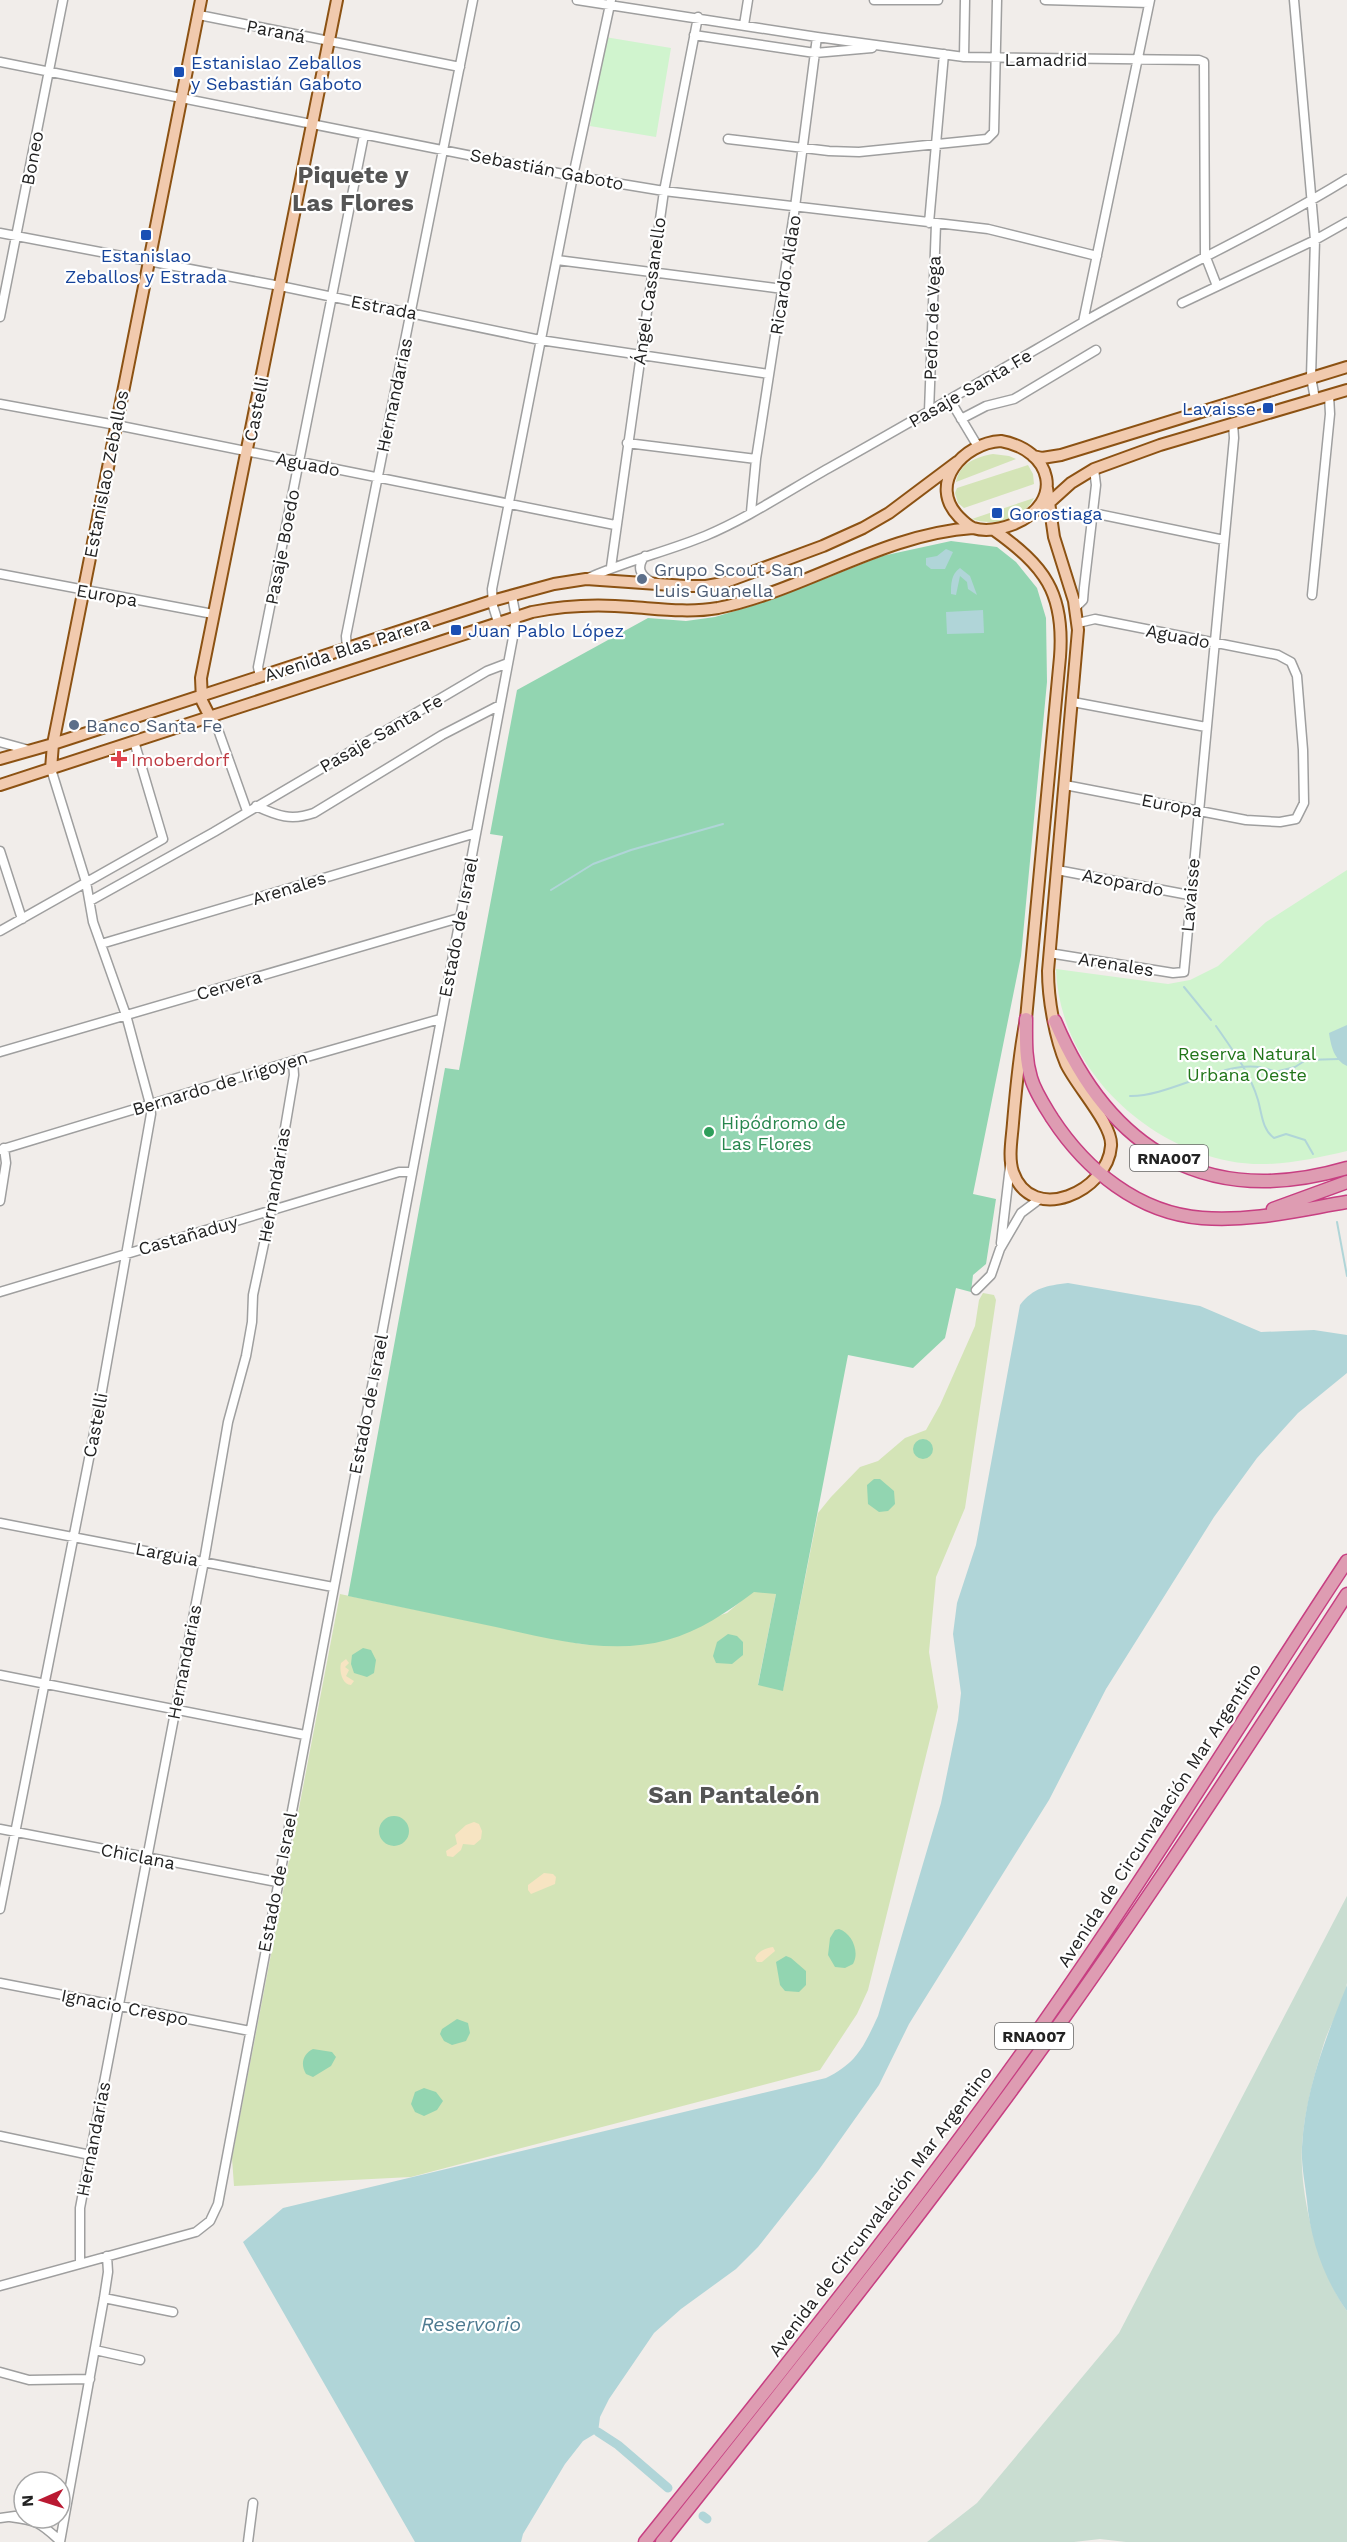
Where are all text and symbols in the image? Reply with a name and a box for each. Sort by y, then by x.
street label: Paraná [245,15,307,47]
street label: Lamadrid [1005,49,1088,70]
place label: Estanislao Zeballos y Sebastián Gaboto [191,52,362,94]
marker: Estanislao Zeballos y Sebastián Gaboto [172,65,186,79]
street label: Boneo [16,129,48,187]
street label: Sebastián Gaboto [468,144,626,194]
district label: Piquete y Las Flores [292,161,414,217]
street label: Ricardo Aldao [765,214,805,336]
street label: Ángel Cassanello [628,216,670,366]
marker: Estanislao Zeballos y Estrada [139,228,153,242]
place label: Estanislao Zeballos y Estrada [65,245,227,287]
street label: Pedro de Vega [919,255,945,381]
street label: Estrada [349,290,419,324]
street label: Hernandarias [372,336,416,454]
street label: Pasaje Santa Fe [905,344,1035,432]
street label: Castelli [239,375,273,443]
street label: Estanislao Zeballos [79,388,133,560]
place label: Lavaisse [1182,398,1256,419]
marker: Lavaisse [1261,401,1275,415]
street label: Aguado [274,448,342,480]
street label: Pasaje Boedo [261,487,303,607]
place label: Gorostiaga [1009,503,1102,524]
marker: Gorostiaga [990,506,1004,520]
place label: Grupo Scout San Luis Guanella [654,559,804,601]
marker: Grupo Scout San Luis Guanella [635,572,649,586]
street label: Europa [75,579,139,611]
street label: Avenida Blas Parera [261,612,433,686]
place label: Juan Pablo López [468,620,624,641]
street label: Aguado [1144,620,1212,652]
marker: Juan Pablo López [449,623,463,637]
street label: Pasaje Santa Fe [316,689,446,777]
place label: Banco Santa Fe [86,715,223,736]
marker: Banco Santa Fe [67,718,81,732]
place label: Imoberdorf [131,749,229,770]
marker: Imoberdorf [112,752,126,766]
street label: Europa [1140,789,1204,821]
street label: Estado de Israel [434,855,482,999]
street label: Lavaisse [1176,857,1204,933]
street label: Azopardo [1080,864,1166,900]
street label: Arenales [250,867,328,909]
street label: Arenales [1077,948,1155,980]
street label: Cervera [194,966,264,1004]
park label: Reserva Natural Urbana Oeste [1178,1043,1317,1085]
street label: Bernardo de Irigoyen [130,1046,310,1120]
place label: Hipódromo de Las Flores [721,1112,846,1154]
marker: Hipódromo de Las Flores [702,1125,716,1139]
street label: Hernandarias [254,1126,294,1244]
road number: RNA007 [1130,1145,1208,1171]
street label: Castañaduy [136,1211,241,1259]
street label: Estado de Israel [344,1332,392,1476]
street label: Castelli [78,1391,112,1459]
street label: Larguia [134,1538,200,1570]
street label: Hernandarias [163,1603,205,1721]
street label: Avenida de Circunvalación Mar Argentino [1053,1659,1265,1971]
district label: San Pantaleón [648,1781,820,1809]
street label: Estado de Israel [253,1810,301,1954]
street label: Chiclana [99,1839,177,1873]
street label: Ignacio Crespo [60,1984,190,2030]
road number: RNA007 [995,2023,1073,2049]
street label: Avenida de Circunvalación Mar Argentino [764,2062,996,2360]
street label: Hernandarias [72,2080,114,2198]
water label: Reservorio [421,2312,521,2336]
north arrow [12,2470,72,2530]
text: N [18,2494,37,2507]

